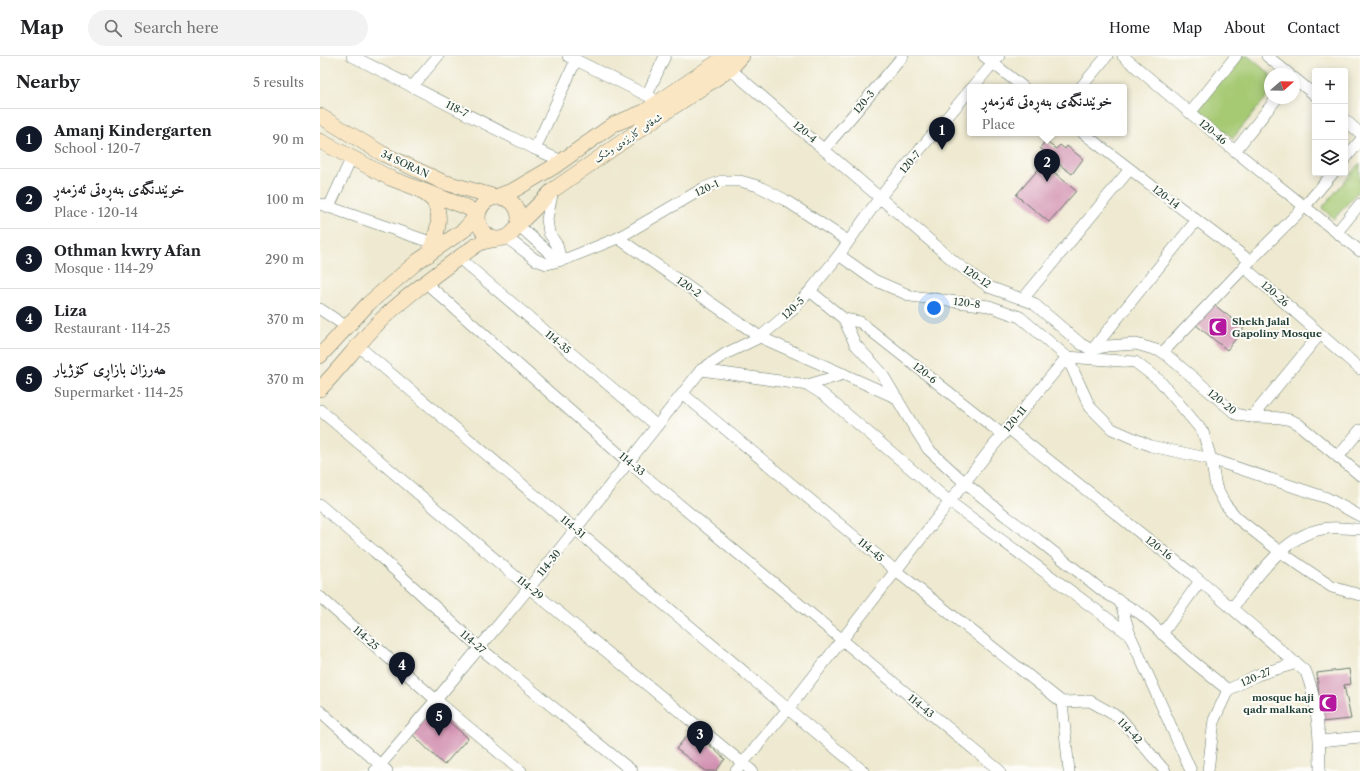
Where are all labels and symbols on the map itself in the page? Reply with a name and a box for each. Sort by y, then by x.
north arrow [1264,68,1300,104]
street label: 120-3 [851,88,877,116]
street label: 118-7 [444,98,471,120]
street label: شەقامی کارێزەی وشک [591,110,665,166]
pin: 1 [929,117,955,150]
street label: 120-46 [1196,117,1230,148]
street label: 120-4 [791,118,820,146]
street label: 34 SORAN [379,147,431,181]
street label: 120-7 [897,148,923,176]
pin: 2 [1034,149,1060,182]
street label: 120-1 [693,176,722,199]
street label: 120-14 [1150,182,1182,212]
street label: 120-12 [961,263,994,291]
street label: 120-2 [674,274,704,300]
street label: 120-26 [1258,278,1292,310]
street label: 120-5 [779,294,807,322]
street label: 120-8 [953,295,981,311]
your location [924,298,944,318]
place label: Shekh Jalal Gapoliny Mosque [1232,315,1322,340]
mosque icon: Shekh Jalal Gapoliny Mosque [1207,316,1229,338]
street label: 114-35 [542,327,574,357]
street label: 120-6 [910,360,940,386]
street label: 120-20 [1205,387,1239,417]
street label: 120-11 [1001,403,1030,434]
street label: 114-33 [616,449,648,479]
street label: 114-31 [558,513,589,542]
street label: 120-16 [1143,533,1175,563]
street label: 114-45 [855,535,887,565]
street label: 114-30 [534,547,564,579]
street label: 114-29 [514,573,546,603]
street label: 114-25 [350,623,382,653]
street label: 114-27 [458,627,488,657]
pin: 4 [389,652,415,685]
street label: 120-27 [1239,665,1273,689]
street label: 114-43 [905,691,937,721]
place label: mosque haji qadr malkane [1243,691,1314,716]
mosque icon: mosque haji qadr malkane [1317,692,1339,714]
pin: 5 [426,703,452,736]
street label: 114-42 [1115,715,1145,747]
pin: 3 [687,721,713,754]

